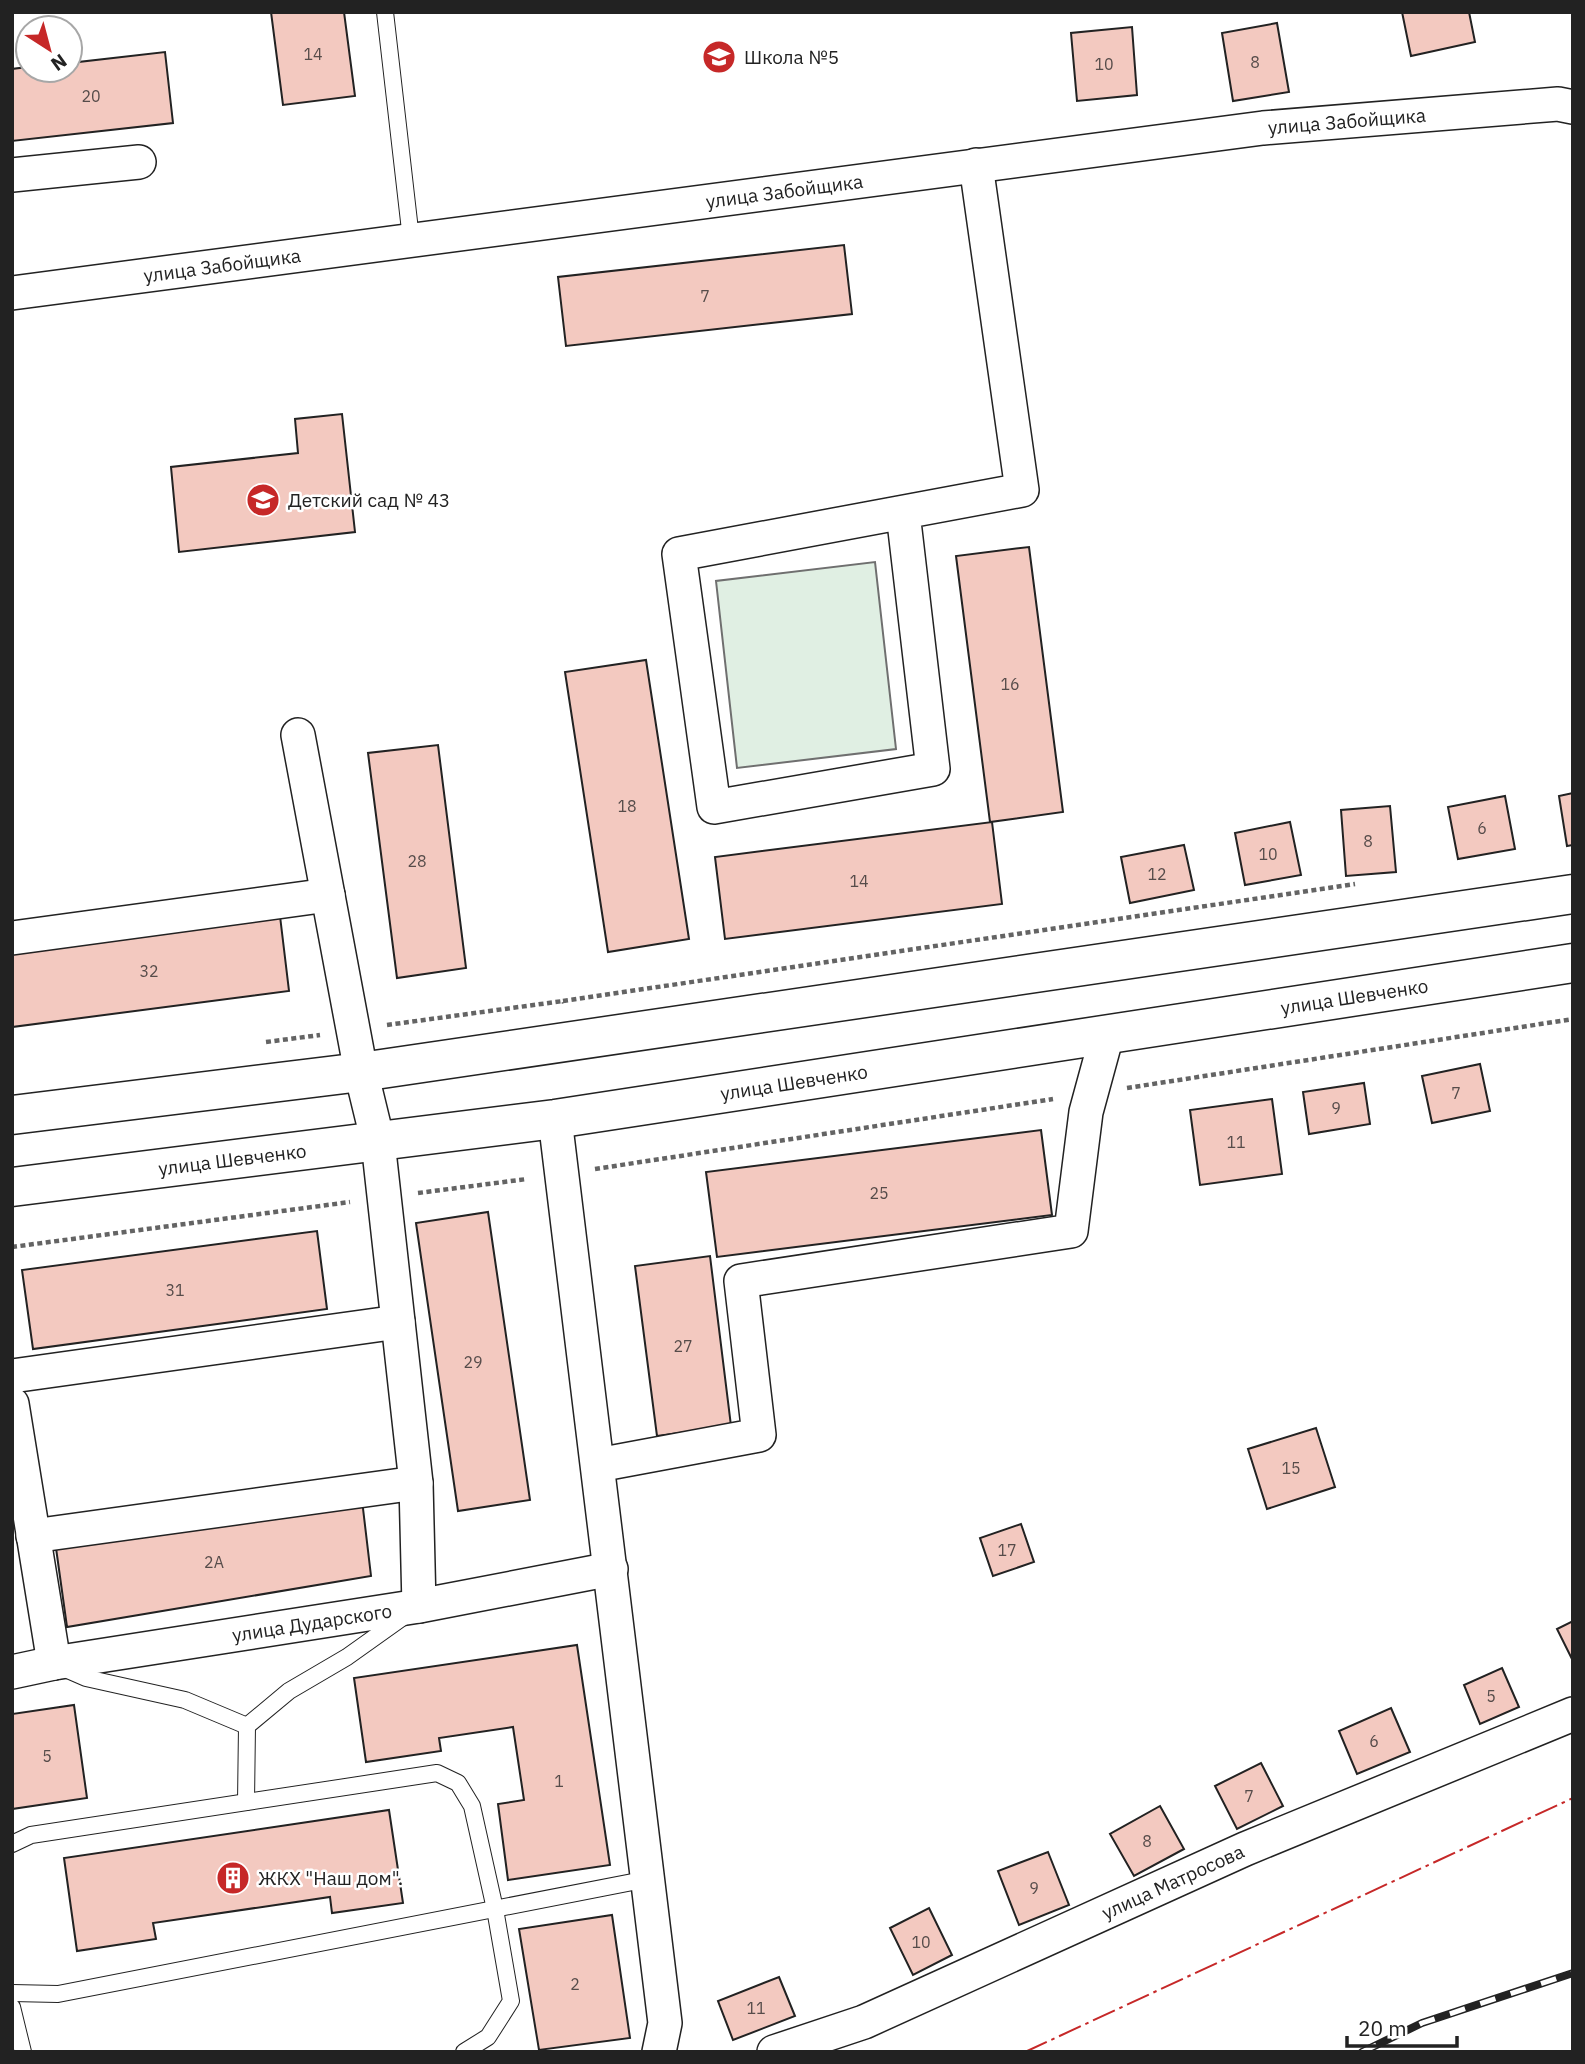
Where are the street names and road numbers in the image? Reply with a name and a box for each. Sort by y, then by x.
street label: улица Забойщика [1267,103,1427,140]
street label: улица Забойщика [704,169,864,213]
street label: улица Забойщика [142,243,302,288]
street label: улица Шевченко [1279,973,1430,1020]
street label: улица Шевченко [719,1059,869,1106]
street label: улица Шевченко [157,1138,308,1181]
street label: улица Дударского [230,1598,394,1647]
street label: улица Матросова [1098,1839,1248,1925]

